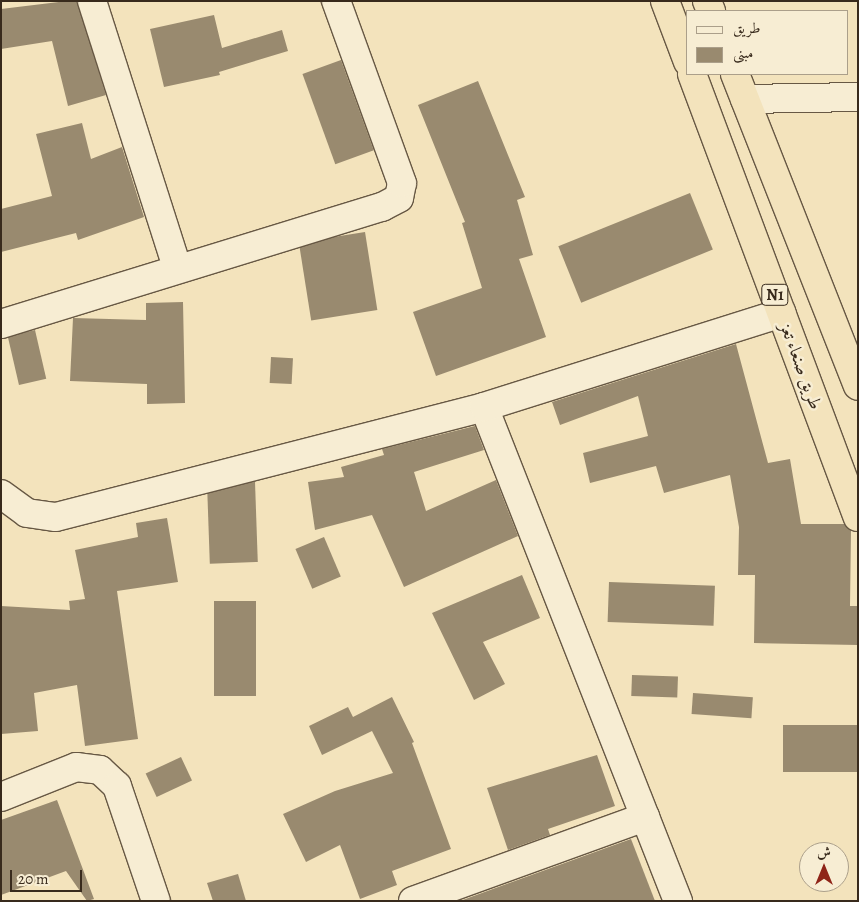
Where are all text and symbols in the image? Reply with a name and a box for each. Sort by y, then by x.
legend [686,10,849,75]
text: طريق [733,18,760,38]
text: مبنى [733,43,753,63]
road number: N1 [761,282,789,308]
street label: طريق صنعاء تعز [775,320,827,412]
north arrow [799,842,849,892]
text: ش [817,843,831,862]
scale bar [12,860,85,892]
text: 20 m [18,869,49,889]

